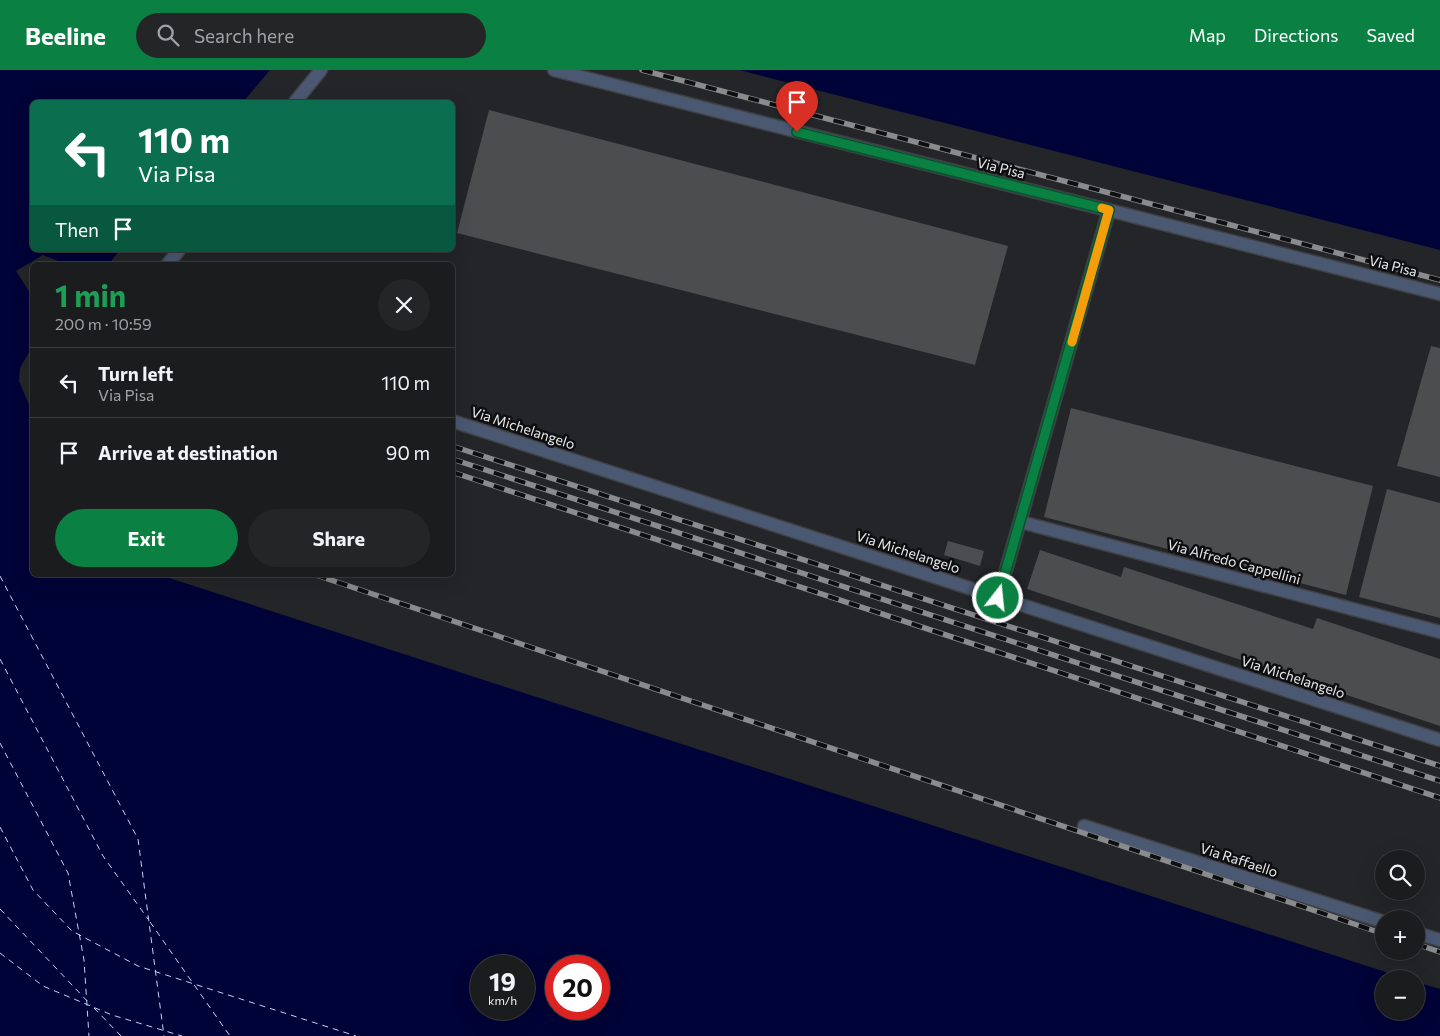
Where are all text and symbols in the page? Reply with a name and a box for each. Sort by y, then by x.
search box [136,13,486,58]
text: Beeline [25,21,106,50]
icon: search [154,21,182,49]
text: Search here [194,24,294,47]
text: Map [1189,24,1226,46]
text: Directions [1254,24,1338,46]
text: Saved [1366,24,1415,46]
pin [776,81,818,132]
icon: arrive [783,88,811,116]
text: 110 m [138,117,230,160]
icon: left [55,120,120,185]
street label: Via Pisa [975,153,1027,182]
text: Via Pisa [138,160,215,187]
icon: arrive [109,215,137,243]
text: Then [55,218,99,241]
street label: Via Pisa [1367,251,1419,280]
text: 1 min [55,276,126,313]
button: close [378,279,430,331]
text: 200 m · 10:59 [55,314,152,333]
text: Turn left [98,362,173,385]
icon: left [55,369,83,397]
text: 110 m [381,371,430,394]
text: Via Pisa [98,385,154,404]
street label: Via Michelangelo [469,403,577,452]
icon: arrive [55,439,83,467]
text: Arrive at destination [98,441,278,464]
text: 90 m [386,441,430,464]
button: Exit [55,509,238,567]
button: Share [248,509,430,567]
street label: Via Michelangelo [854,527,962,576]
street label: Via Alfredo Cappellini [1166,536,1303,587]
position arrow [971,571,1023,623]
street label: Via Michelangelo [1239,652,1347,701]
street label: Via Raffaello [1198,839,1280,880]
map controls [1375,850,1425,1020]
button: search [1375,850,1425,900]
button: + [1375,910,1425,960]
speed limit sign: 20 [545,955,610,1020]
text: 19 [489,966,516,996]
button: − [1375,970,1425,1020]
text: km/h [488,993,517,1007]

